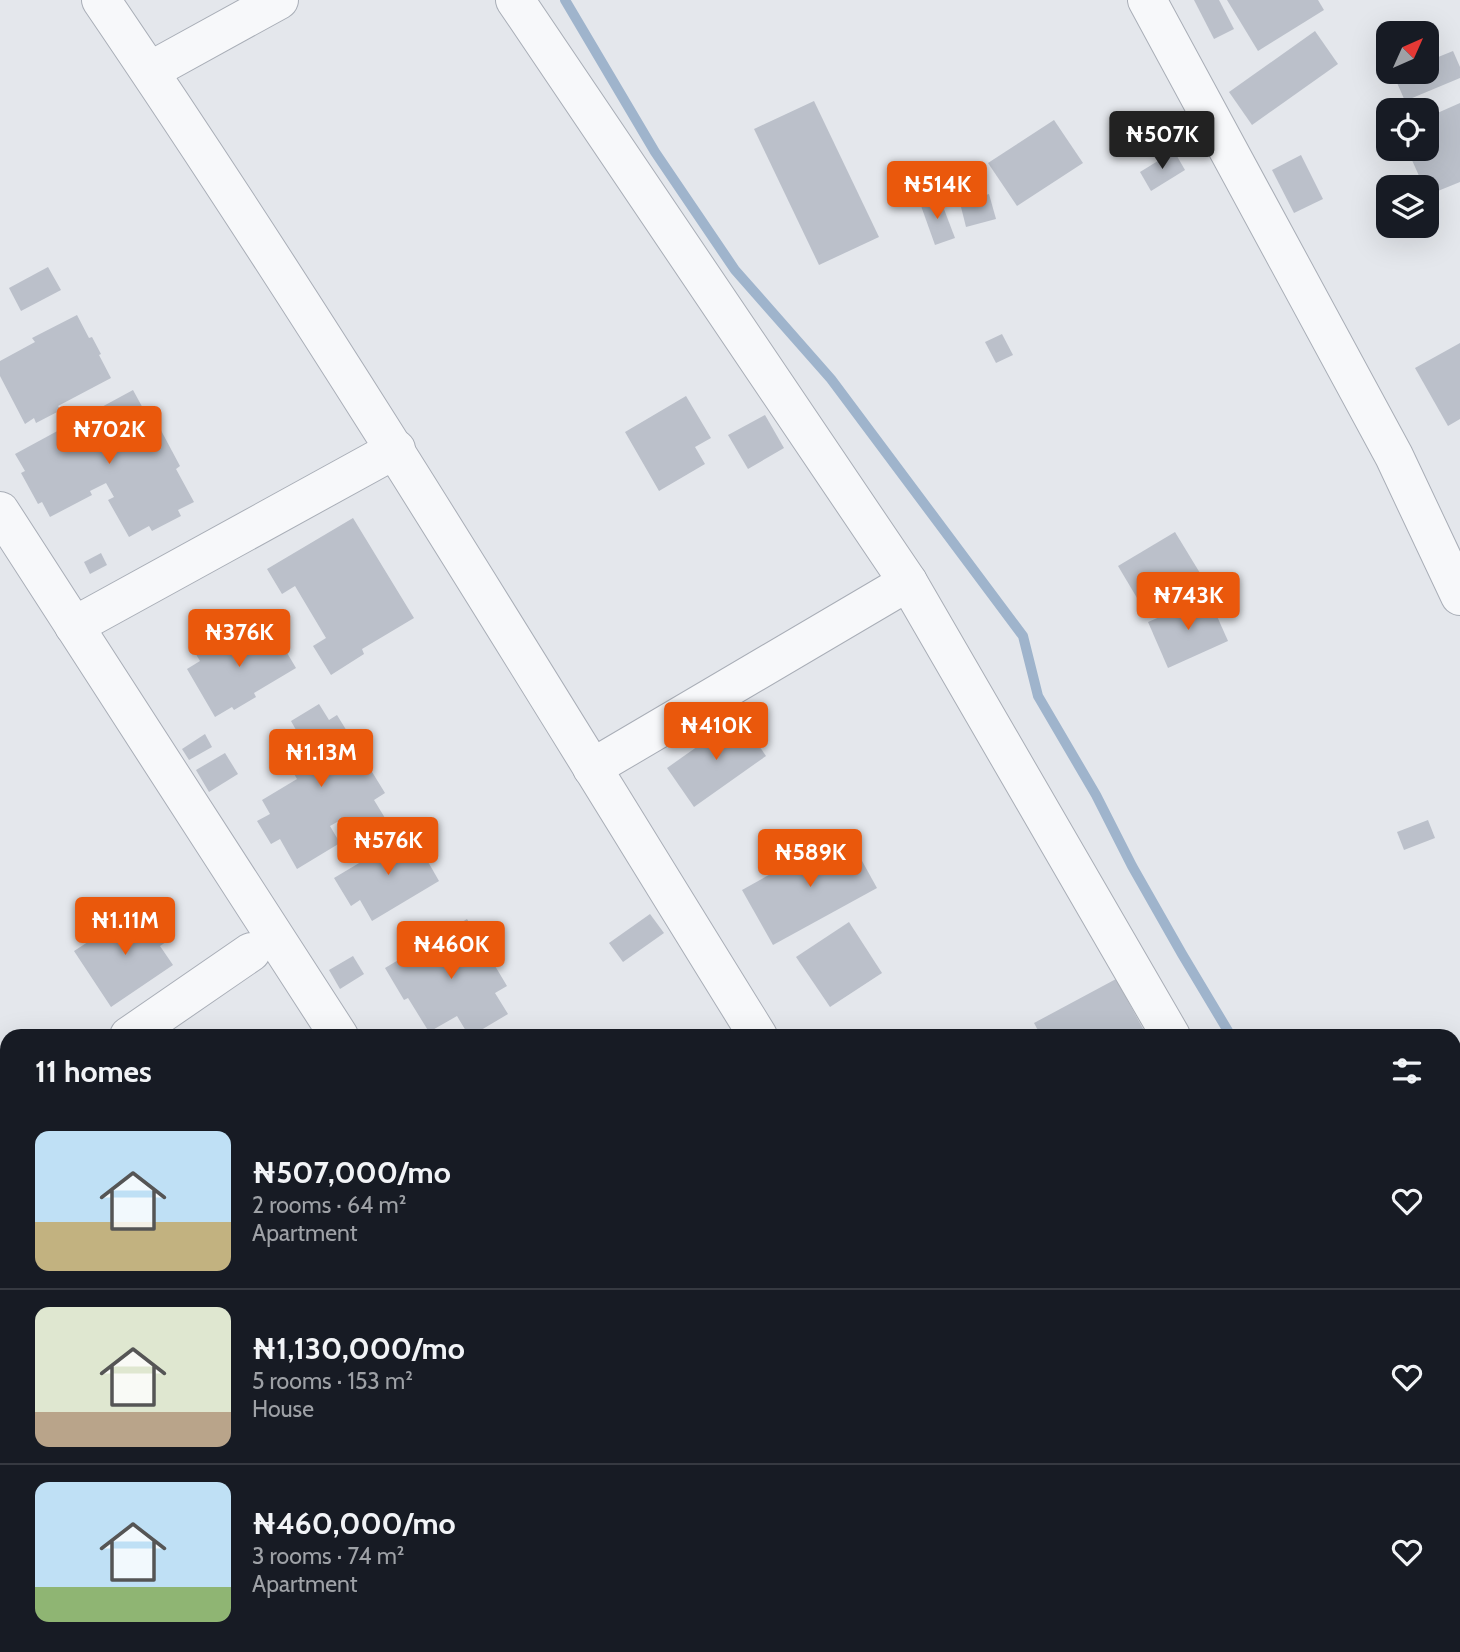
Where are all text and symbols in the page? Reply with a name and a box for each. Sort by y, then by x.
north arrow [1376,21,1438,84]
map controls [1376,21,1439,238]
button: locate [1376,98,1439,161]
pin: ₦507K [1113,111,1211,171]
text: ₦507K [1125,120,1199,148]
pin: ₦514K [888,162,986,221]
text: ₦514K [903,170,971,198]
button: layers [1376,175,1439,238]
pin: ₦702K [60,406,158,466]
text: ₦702K [73,415,145,443]
pin: ₦743K [1139,572,1237,632]
text: ₦743K [1153,581,1223,609]
pin: ₦376K [190,610,288,669]
text: ₦376K [204,618,274,646]
pin: ₦410K [667,702,765,762]
text: ₦410K [680,711,752,739]
pin: ₦1.13M [264,730,378,789]
text: ₦1.13M [285,738,357,766]
pin: ₦576K [339,818,437,877]
text: ₦576K [353,826,423,854]
pin: ₦589K [761,830,859,889]
text: ₦589K [774,838,846,866]
pin: ₦1.11M [68,898,182,957]
text: ₦1.11M [91,906,159,934]
pin: ₦460K [402,922,500,981]
text: ₦460K [413,930,489,958]
icon: filters [1388,1052,1426,1090]
text: 11 homes [35,1053,152,1090]
text: ₦507,000/mo [252,1154,451,1191]
icon: home [91,1159,175,1243]
icon: heart [1388,1182,1426,1220]
text: 2 rooms · 64 m² [252,1191,406,1219]
text: Apartment [252,1219,357,1247]
text: ₦1,130,000/mo [252,1330,465,1367]
icon: home [91,1335,175,1419]
icon: heart [1388,1358,1426,1396]
text: 5 rooms · 153 m² [252,1367,413,1395]
text: House [252,1395,314,1423]
text: ₦460,000/mo [252,1505,456,1542]
icon: home [91,1510,175,1594]
icon: heart [1388,1533,1426,1571]
text: 3 rooms · 74 m² [252,1542,404,1570]
text: Apartment [252,1570,357,1598]

